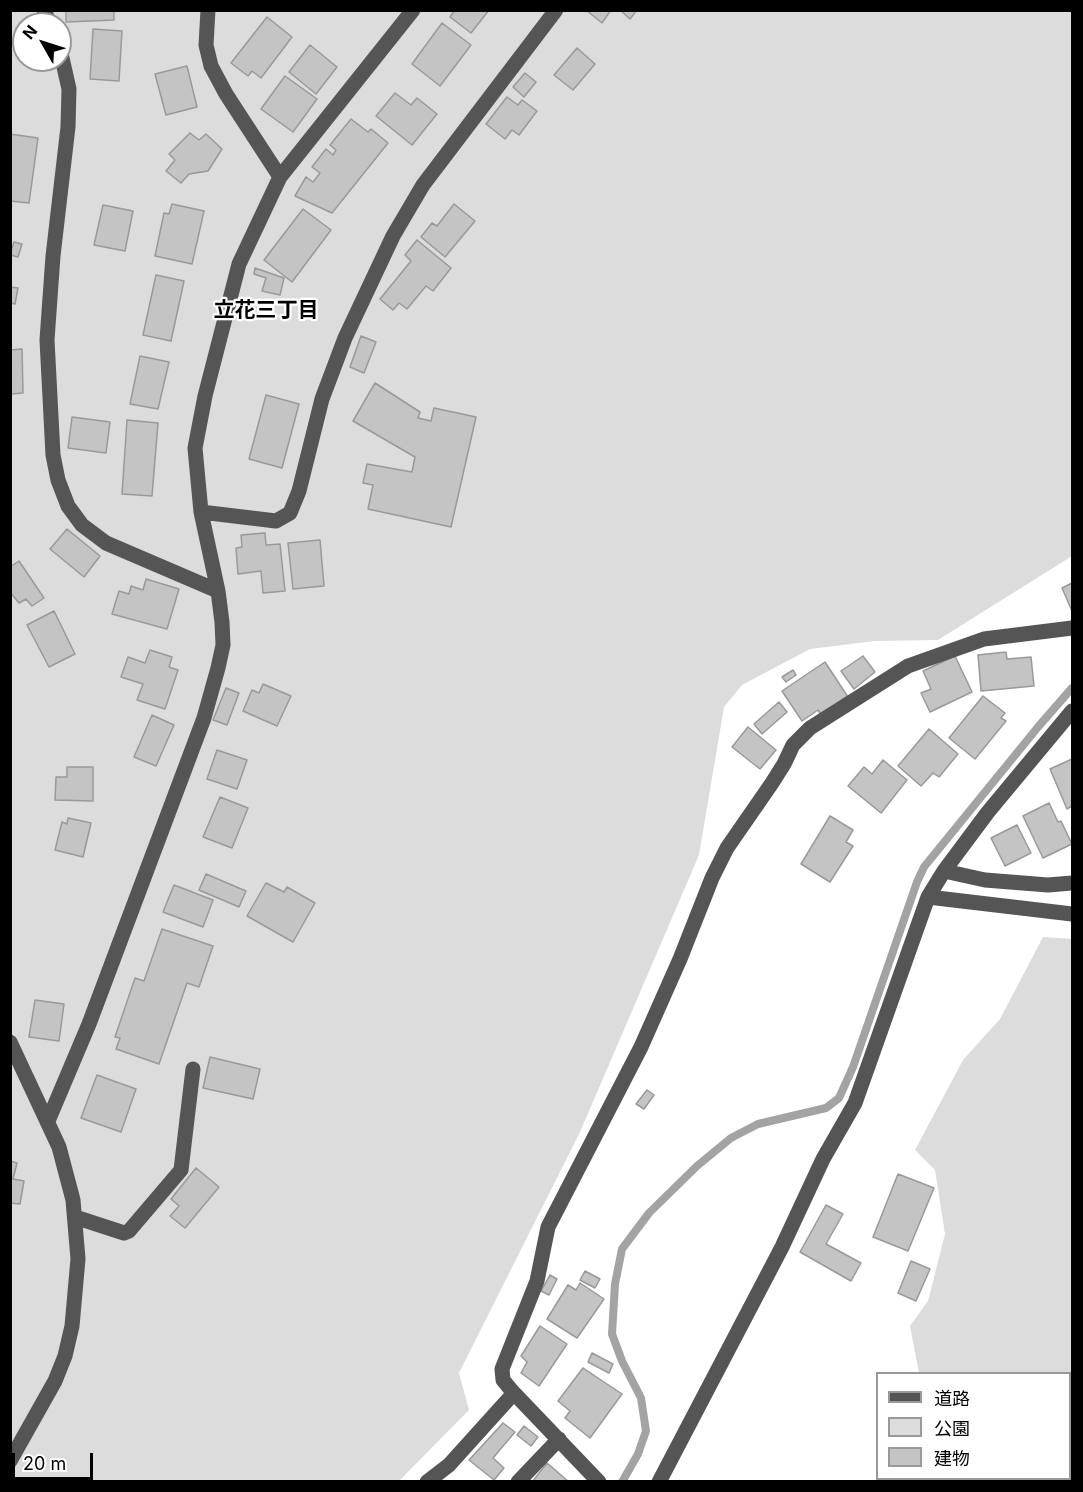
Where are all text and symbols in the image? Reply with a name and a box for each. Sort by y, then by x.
north arrow [12,12,72,72]
text: N [18,21,41,43]
district label: 立花三丁目 [214,298,318,324]
legend [876,1372,1071,1480]
text: 道路 [934,1388,970,1409]
text: 公園 [934,1418,970,1439]
scale bar [15,1441,96,1479]
text: 建物 [934,1448,970,1469]
text: 20 m [23,1453,66,1474]

